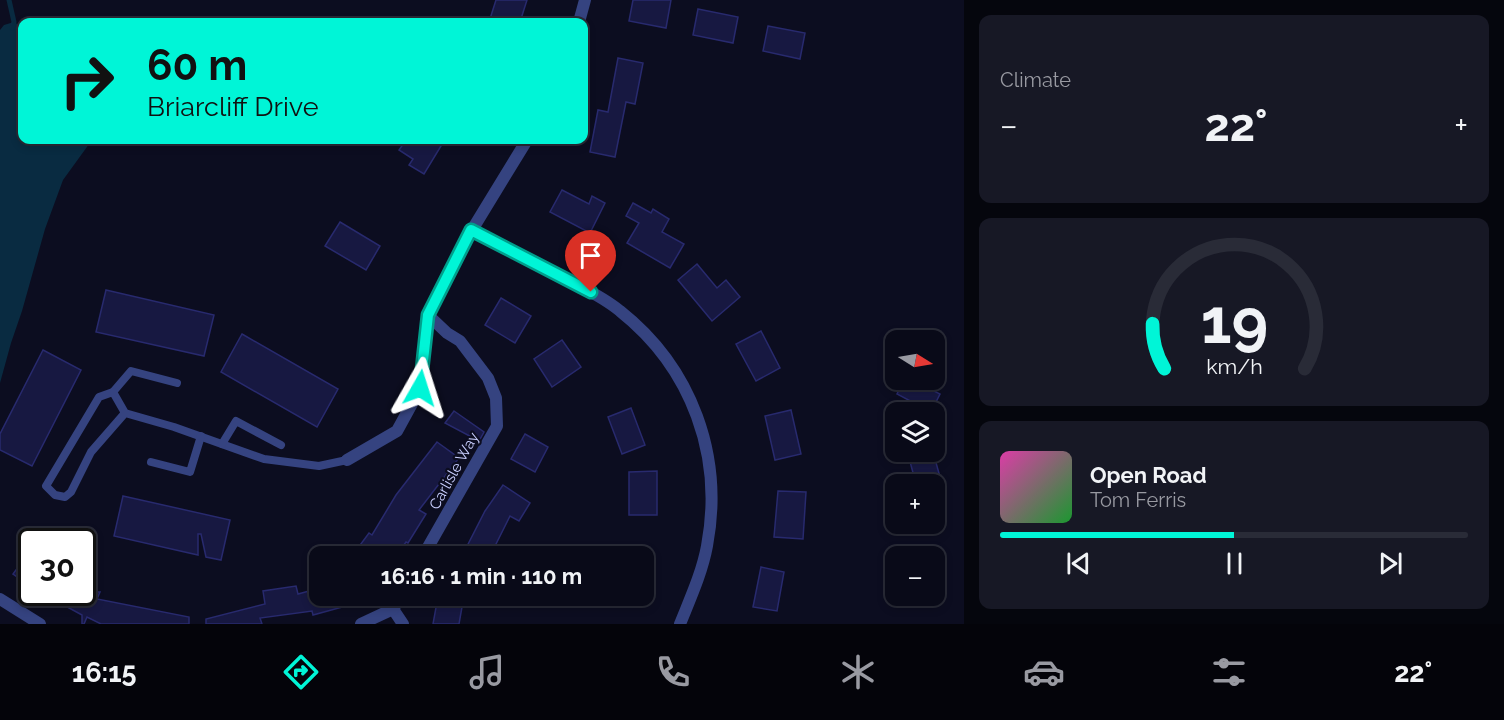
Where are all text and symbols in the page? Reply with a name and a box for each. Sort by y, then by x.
text: 60 m [147,41,247,90]
icon: right [48,42,126,120]
text: Climate [1000,68,1071,92]
text: Briarcliff Drive [147,91,319,122]
text: 22° [1204,99,1268,152]
text: − [1000,106,1018,145]
text: + [1454,106,1468,145]
pin [565,230,616,292]
icon: arrive [574,239,607,272]
text: 19 [1200,284,1268,358]
north arrow [885,330,945,390]
map controls [885,330,945,606]
text: km/h [1206,354,1262,379]
position arrow [388,356,452,420]
button: layers [885,402,945,462]
street label: Carlisle Way [425,429,483,513]
text: Open Road [1090,462,1207,488]
button: + [885,474,945,534]
text: Tom Ferris [1090,488,1186,512]
speed limit sign: 30 [18,528,96,606]
button: − [885,546,945,606]
icon: previous [1062,547,1095,580]
icon: pause [1218,547,1251,580]
icon: next [1374,547,1407,580]
text: 16:16 · 1 min · 110 m [381,563,582,589]
icon: directions [280,651,322,693]
icon: music [466,651,508,693]
icon: phone [652,651,694,693]
icon: climate [837,651,879,693]
icon: car [1023,651,1065,693]
icon: filters [1208,651,1250,693]
text: 16:15 [72,657,137,688]
text: 22° [1394,657,1432,688]

